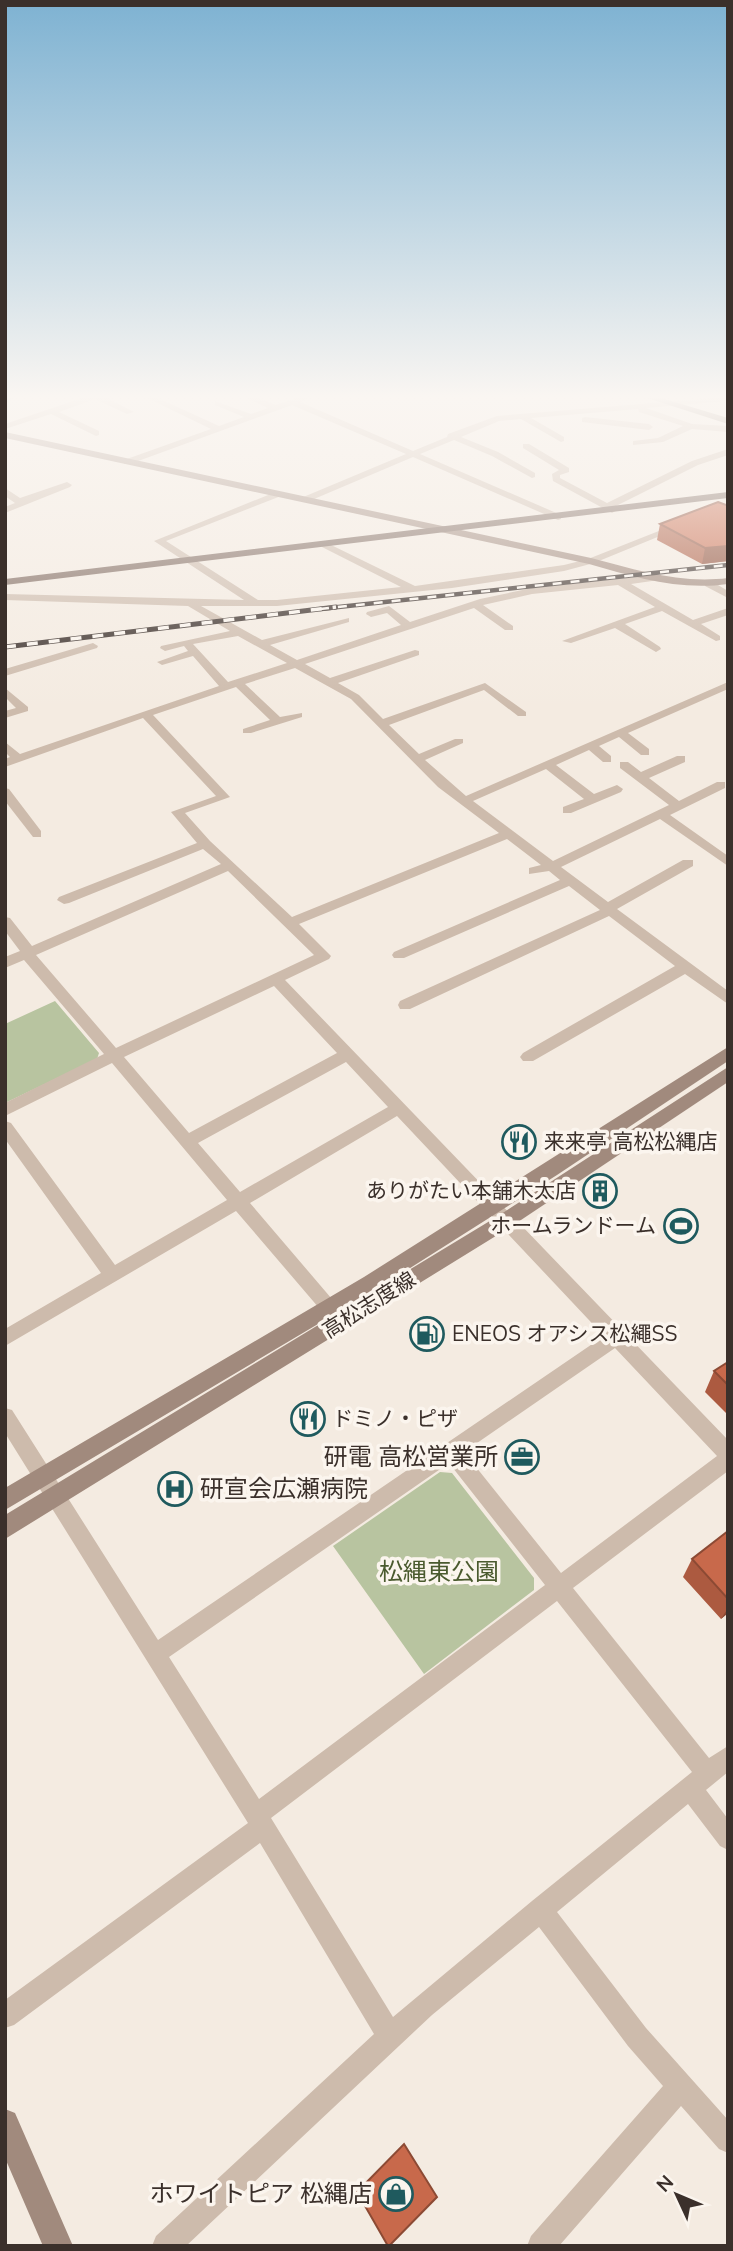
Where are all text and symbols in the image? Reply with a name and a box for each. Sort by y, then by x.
restaurant icon: 来来亭 高松松縄店 [500,1123,538,1161]
place label: 来来亭 高松松縄店 [544,1128,717,1156]
building icon: ありがたい本舗木太店 [581,1172,619,1210]
place label: ありがたい本舗木太店 [366,1177,576,1205]
sports icon: ホームランドーム [662,1207,700,1245]
place label: ホームランドーム [490,1212,656,1240]
street label: 高松志度線 [317,1265,421,1345]
fuel station icon: ENEOS オアシス松繩SS [408,1315,446,1353]
place label: ENEOS オアシス松繩SS [452,1320,677,1348]
restaurant icon: ドミノ・ピザ [289,1400,327,1438]
place label: ドミノ・ピザ [332,1405,458,1433]
office icon: 研電 高松営業所 [503,1438,541,1476]
place label: 研電 高松営業所 [324,1441,498,1473]
hospital icon: 研宣会広瀬病院 [156,1470,194,1508]
place label: 研宣会広瀬病院 [200,1473,368,1505]
park label: 松縄東公園 [379,1556,499,1588]
north arrow [642,2160,712,2230]
text: N [651,2170,680,2198]
shop icon: ホワイトピア 松縄店 [377,2175,415,2213]
place label: ホワイトピア 松縄店 [150,2178,372,2210]

